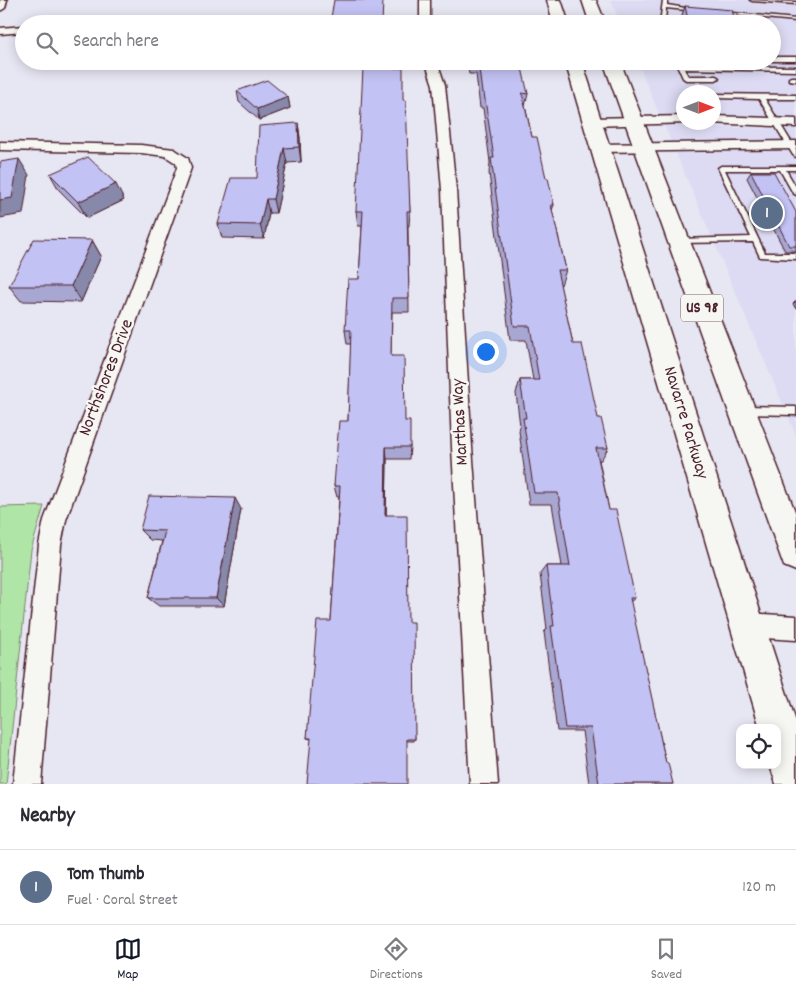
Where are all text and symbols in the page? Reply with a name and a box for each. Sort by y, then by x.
search box [15,15,781,70]
icon: search [33,29,61,57]
text: Search here [73,29,159,56]
north arrow [676,85,721,130]
pin: 1 [751,194,783,232]
road number: US 98 [681,294,723,322]
street label: Northshores Drive [73,316,141,440]
your location [473,339,499,365]
street label: Navarre Parkway [656,364,714,483]
street label: Marthas Way [446,377,476,466]
map controls [736,724,781,769]
button: locate [736,724,781,769]
text: Nearby [20,802,75,832]
text: Tom Thumb [67,862,145,889]
text: 1 [34,876,38,899]
text: 120 m [742,876,776,899]
text: Fuel · Coral Street [67,889,178,912]
tab: Map [114,935,142,985]
tab: Directions [370,935,423,985]
tab: Saved [651,935,682,985]

